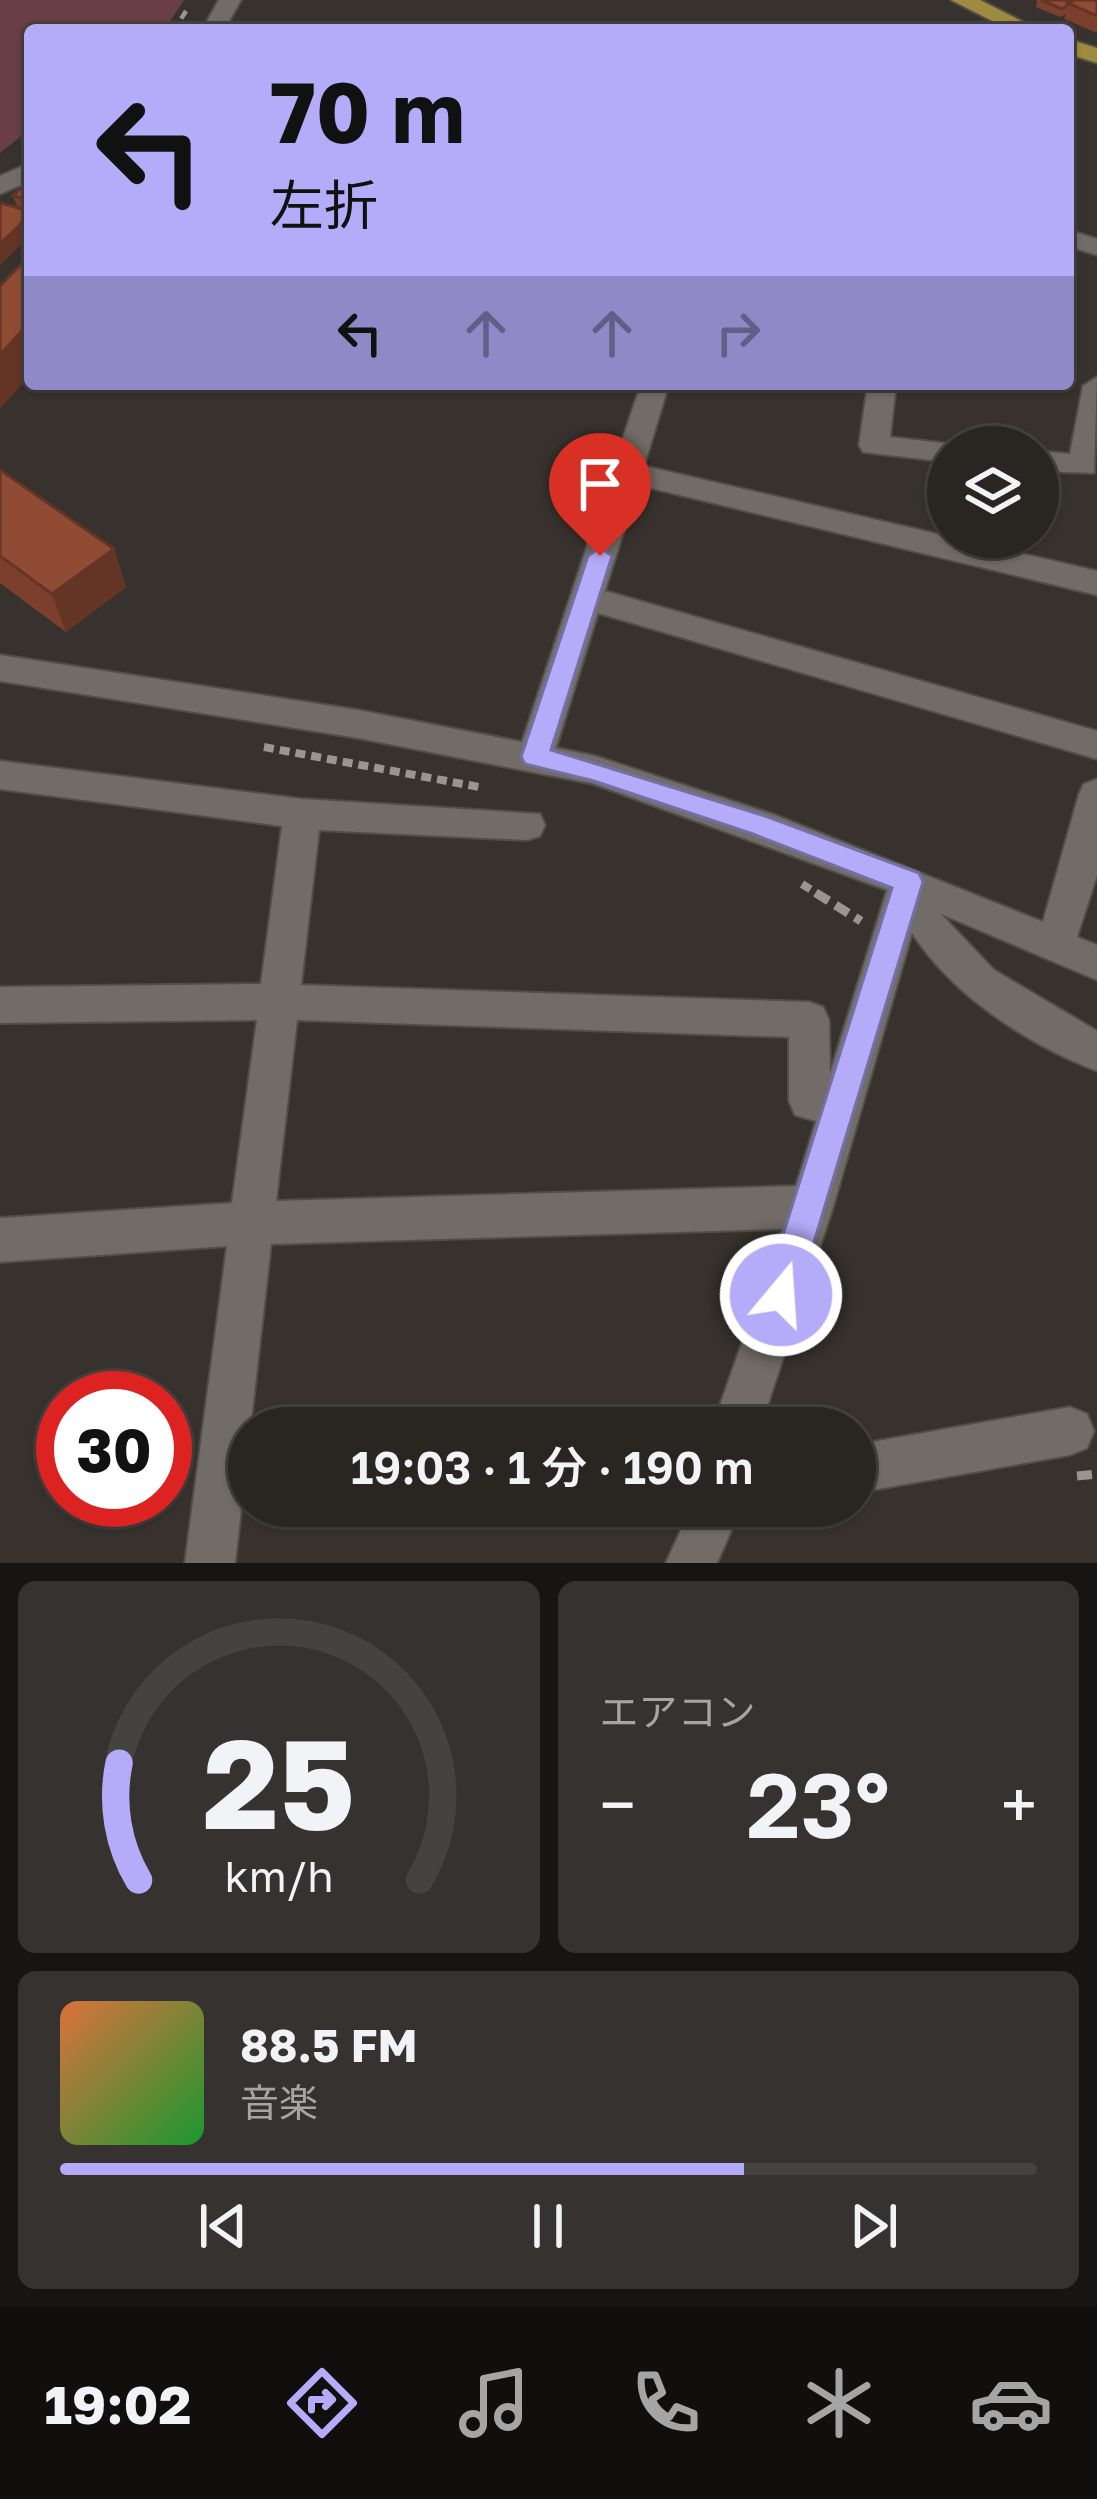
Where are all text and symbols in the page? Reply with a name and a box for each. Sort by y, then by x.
text: 70 m [270,61,465,161]
icon: left [72,72,228,228]
text: 左折 [270,172,378,237]
icon: left [327,300,393,366]
icon: ahead [453,300,519,366]
icon: ahead [579,300,645,366]
icon: right [705,300,771,366]
map controls [927,426,1059,558]
button: layers [927,426,1059,558]
pin [549,433,651,556]
icon: arrive [567,451,633,517]
position arrow [718,1232,844,1358]
speed limit sign: 30 [36,1371,192,1527]
text: 19:03 · 1 分 · 190 m [351,1440,753,1494]
text: エアコン [600,1688,756,1735]
text: 25 [203,1707,355,1856]
text: 23° [747,1750,890,1858]
text: − [600,1764,636,1844]
text: + [1001,1764,1037,1844]
text: km/h [224,1850,333,1901]
text: 88.5 FM [240,2018,418,2072]
text: 音楽 [240,2079,318,2126]
icon: previous [190,2193,256,2259]
icon: pause [515,2193,581,2259]
icon: next [841,2193,907,2259]
icon: directions [280,2361,364,2445]
icon: music [452,2361,536,2445]
icon: phone [624,2361,708,2445]
icon: climate [797,2361,881,2445]
icon: car [969,2361,1053,2445]
text: 19:02 [44,2371,192,2436]

